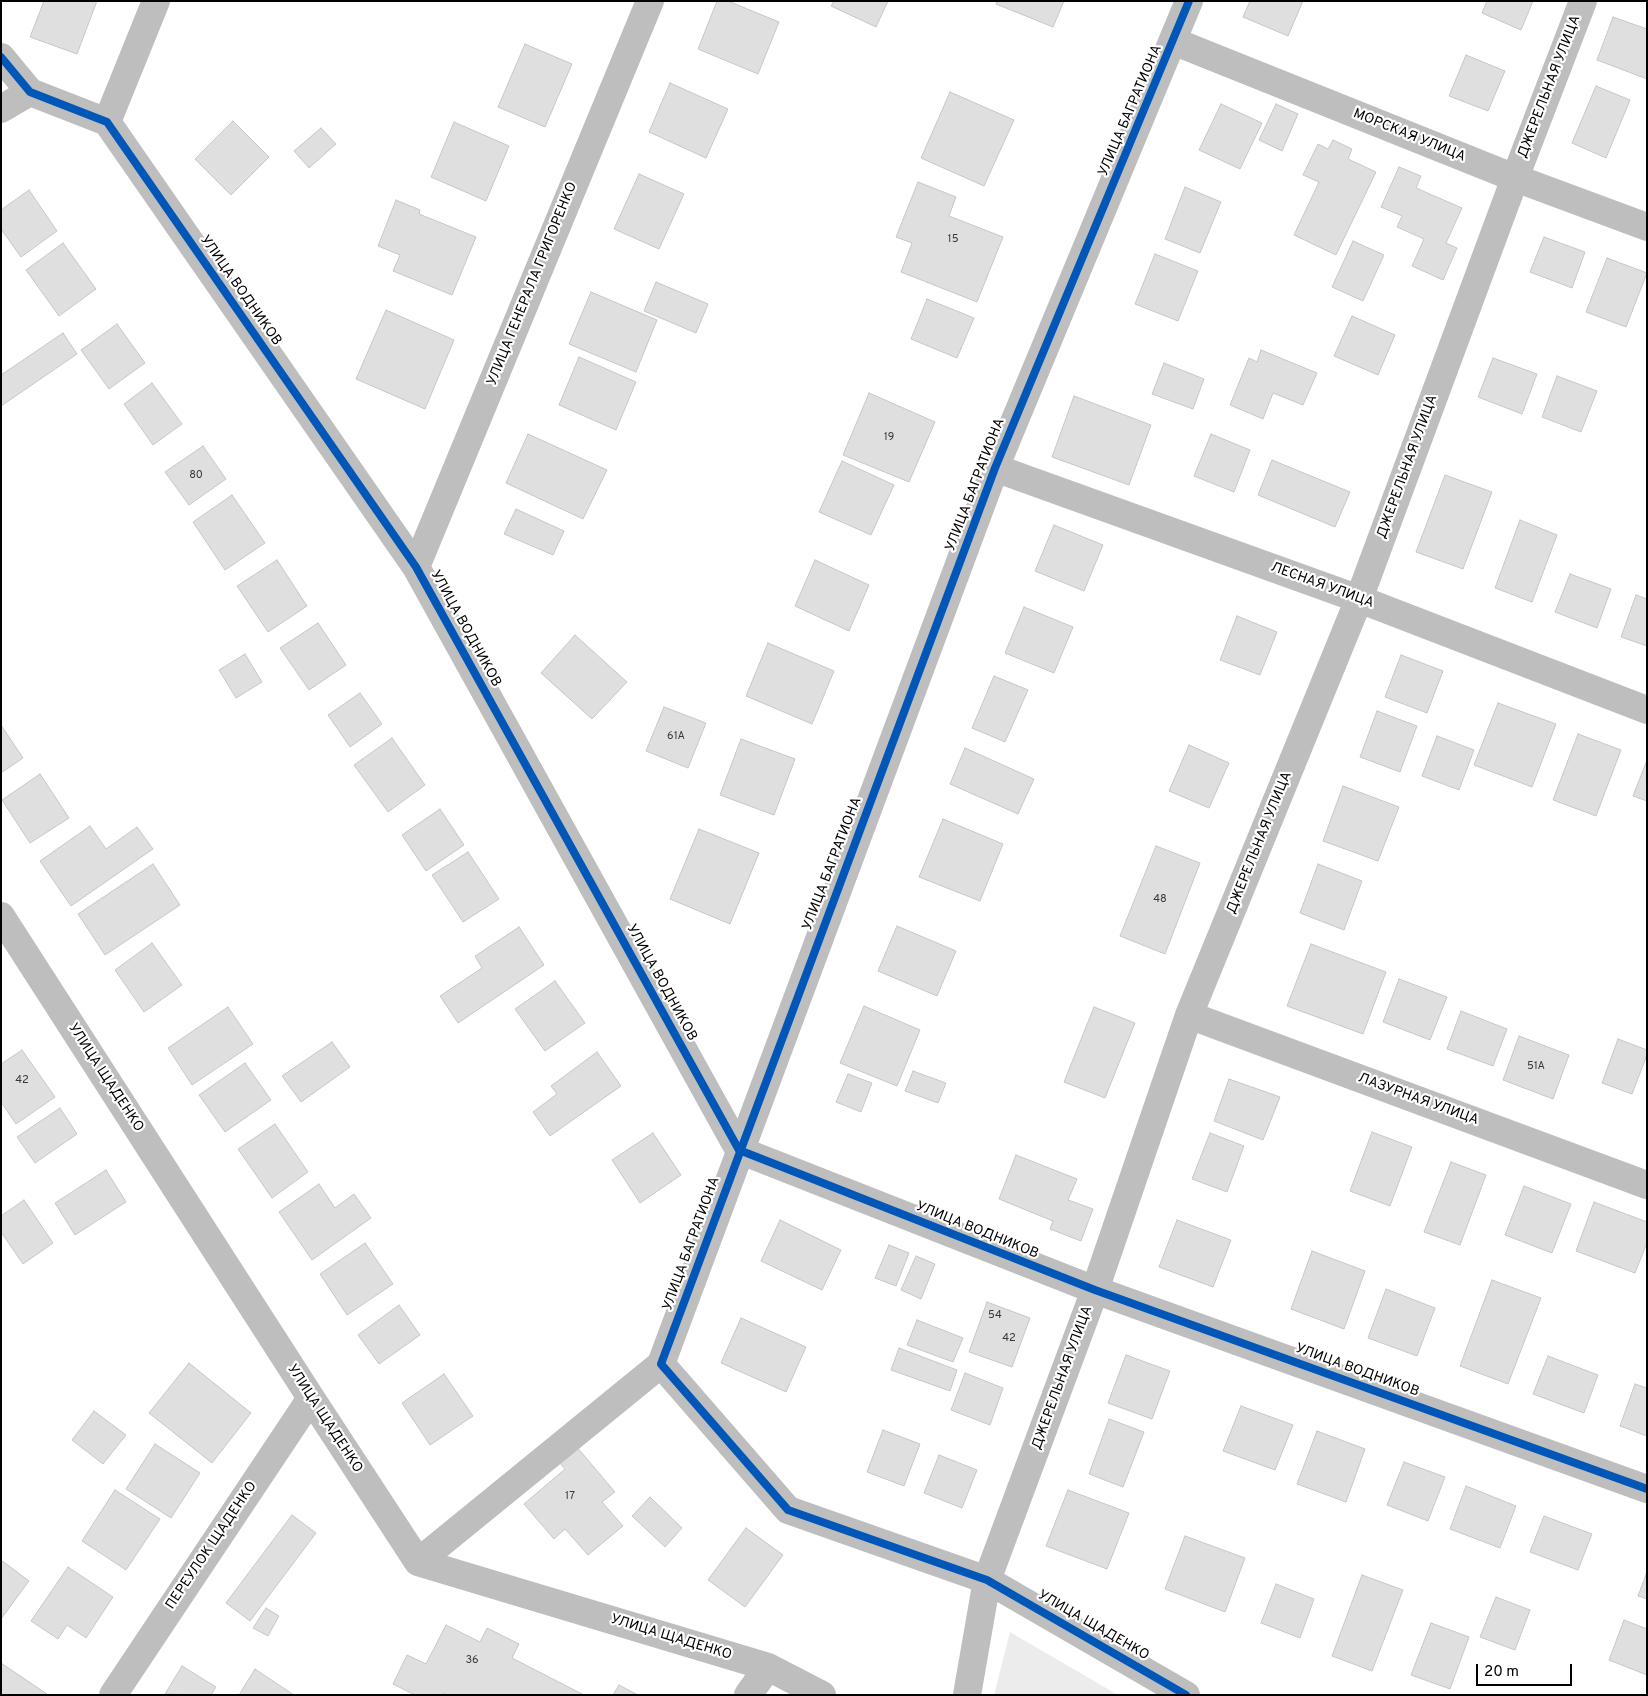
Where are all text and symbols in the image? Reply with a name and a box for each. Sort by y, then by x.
street label: ДЖЕРЕЛЬНАЯ УЛИЦА [1515,13,1585,161]
street label: УЛИЦА БАГРАТИОНА [1096,43,1166,179]
street label: МОРСКАЯ УЛИЦА [1350,106,1468,166]
street label: УЛИЦА ГЕНЕРАЛА ГРИГОРЕНКО [484,180,582,388]
street label: УЛИЦА ВОДНИКОВ [196,233,284,349]
house number: 15 [948,233,958,247]
street label: ДЖЕРЕЛЬНАЯ УЛИЦА [1374,393,1442,541]
street label: УЛИЦА БАГРАТИОНА [943,416,1009,554]
house number: 19 [884,431,894,445]
house number: 80 [189,469,203,483]
street label: ЛЕСНАЯ УЛИЦА [1268,559,1376,613]
street label: УЛИЦА ВОДНИКОВ [426,568,504,690]
house number: 61А [667,730,685,744]
street label: ДЖЕРЕЛЬНАЯ УЛИЦА [1224,770,1296,916]
street label: УЛИЦА БАГРАТИОНА [800,795,866,933]
house number: 48 [1153,893,1167,907]
street label: УЛИЦА ВОДНИКОВ [622,922,700,1044]
street label: УЛИЦА ЩАДЕНКО [64,1021,146,1135]
house number: 51А [1527,1060,1545,1074]
street label: ЛАЗУРНАЯ УЛИЦА [1355,1070,1481,1130]
house number: 42 [15,1074,29,1088]
street label: УЛИЦА БАГРАТИОНА [660,1175,724,1313]
street label: УЛИЦА ВОДНИКОВ [913,1199,1041,1263]
street label: ДЖЕРЕЛЬНАЯ УЛИЦА [1029,1304,1097,1452]
house number: 54 [988,1309,1002,1323]
house number: 42 [1002,1332,1016,1346]
street label: УЛИЦА ВОДНИКОВ [1293,1341,1421,1401]
street label: УЛИЦА ЩАДЕНКО [283,1362,365,1476]
street label: ПЕРЕУЛОК ЩАДЕНКО [163,1479,261,1613]
house number: 17 [565,1490,575,1504]
street label: УЛИЦА ЩАДЕНКО [1034,1587,1152,1665]
street label: УЛИЦА ЩАДЕНКО [608,1612,734,1664]
house number: 36 [465,1654,479,1668]
scale bar [1478,1654,1574,1686]
text: 20 m [1484,1663,1519,1682]

